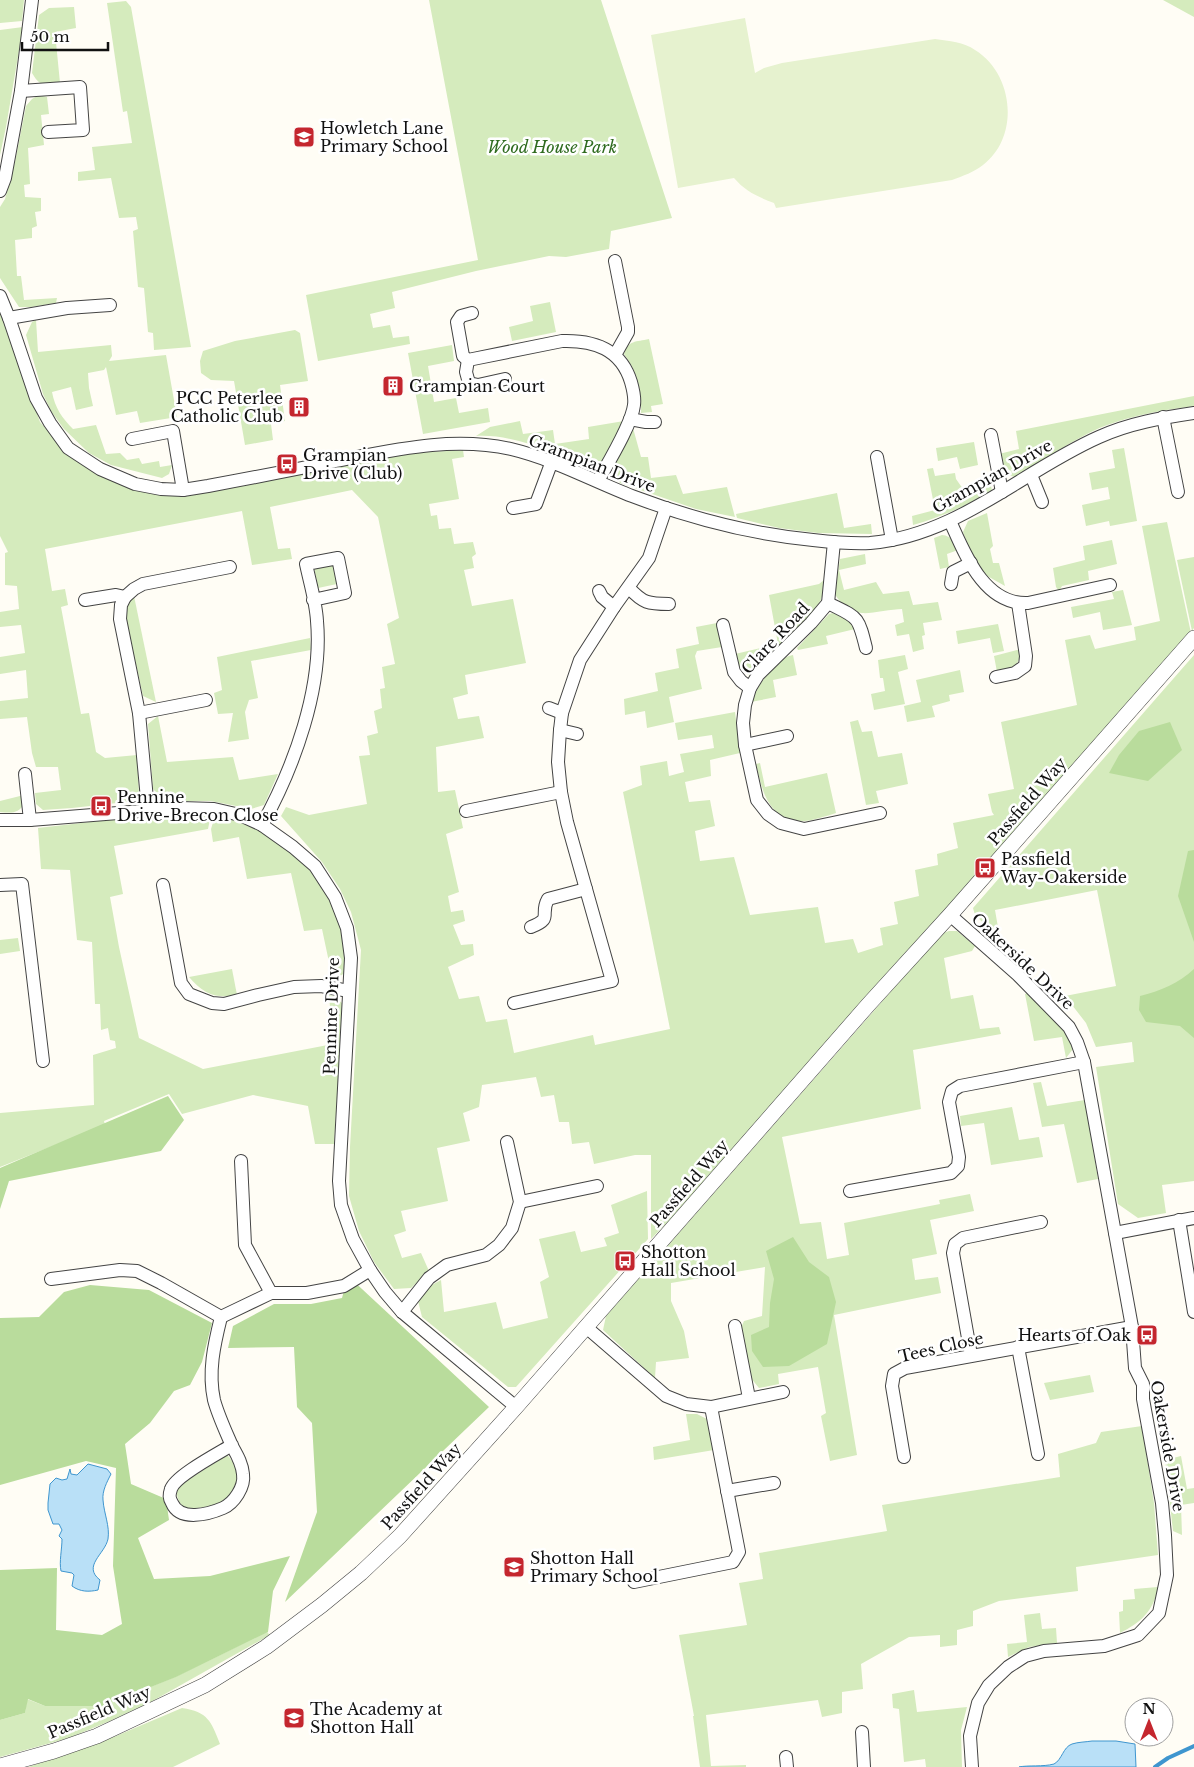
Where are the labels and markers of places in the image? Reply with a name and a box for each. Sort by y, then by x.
place label: Howletch Lane Primary School [320,118,448,156]
school or university icon: Howletch Lane Primary School [292,125,316,149]
building icon: Grampian Court [381,374,405,398]
place label: Grampian Court [409,376,545,396]
place label: PCC Peterlee Catholic Club [171,388,283,426]
building icon: PCC Peterlee Catholic Club [287,395,311,419]
place label: Grampian Drive (Club) [303,445,402,483]
bus stop icon: Grampian Drive (Club) [275,452,299,476]
place label: Pennine Drive-Brecon Close [117,787,278,825]
bus stop icon: Pennine Drive-Brecon Close [89,794,113,818]
place label: Passfield Way-Oakerside [1000,849,1127,887]
bus stop icon: Passfield Way-Oakerside [973,856,997,880]
place label: Shotton Hall School [641,1242,736,1280]
bus stop icon: Shotton Hall School [613,1249,637,1273]
bus stop icon: Hearts of Oak [1135,1323,1159,1347]
place label: Hearts of Oak [1018,1325,1131,1345]
place label: Shotton Hall Primary School [530,1548,658,1586]
school or university icon: Shotton Hall Primary School [502,1555,526,1579]
place label: The Academy at Shotton Hall [310,1699,443,1737]
school or university icon: The Academy at Shotton Hall [282,1706,306,1730]

